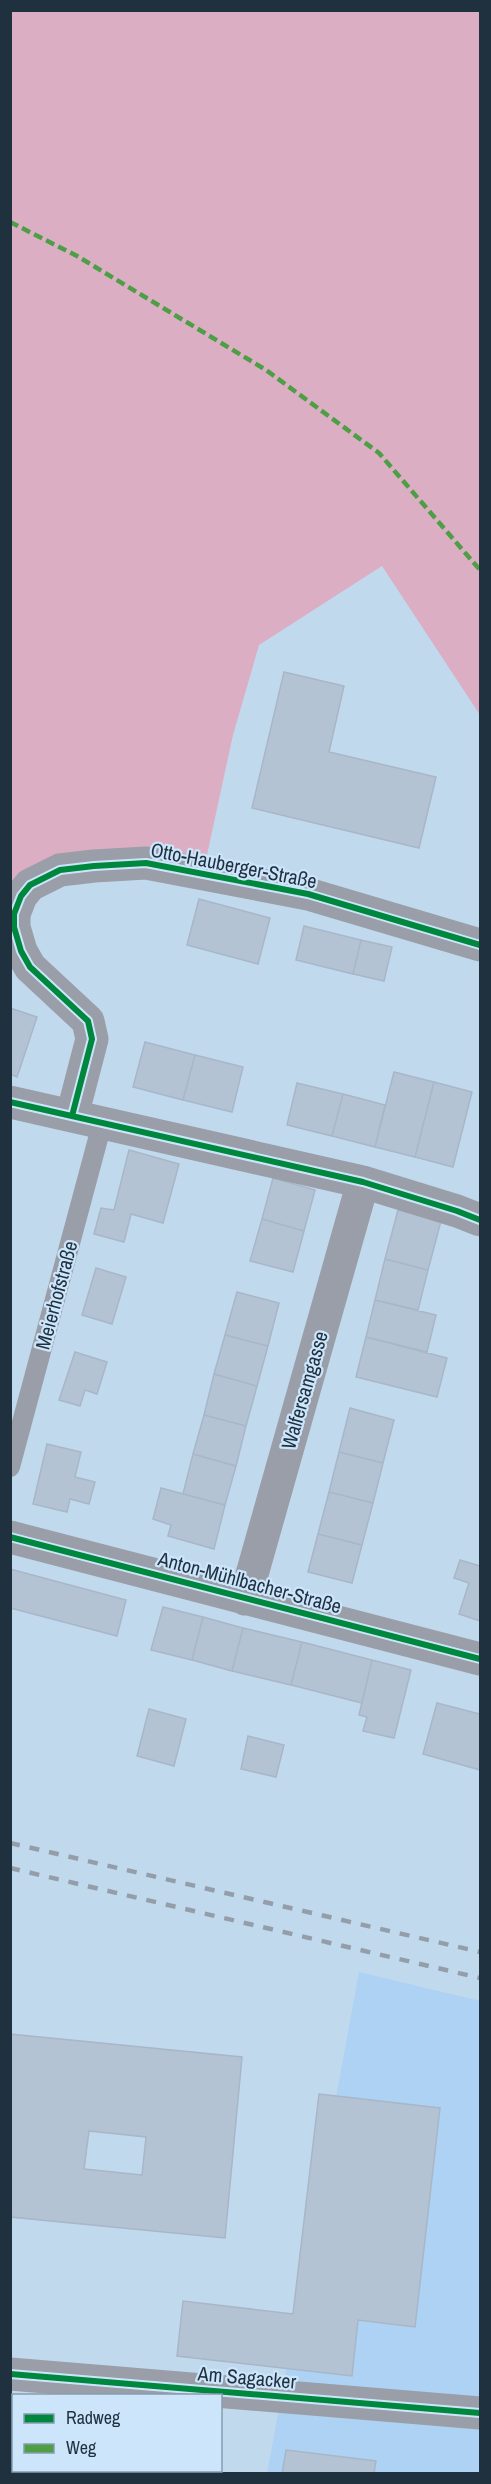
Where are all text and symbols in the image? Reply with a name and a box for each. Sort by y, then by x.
street label: Otto-Hauberger-Straße [149,836,319,894]
street label: Meierhofstraße [29,1238,83,1352]
street label: Walfersamgasse [274,1328,334,1452]
street label: Anton-Mühlbacher-Straße [154,1544,345,1619]
street label: Am Sagacker [196,2359,298,2395]
legend [12,2394,222,2472]
text: Radweg [66,2405,121,2430]
text: Weg [66,2435,97,2460]

